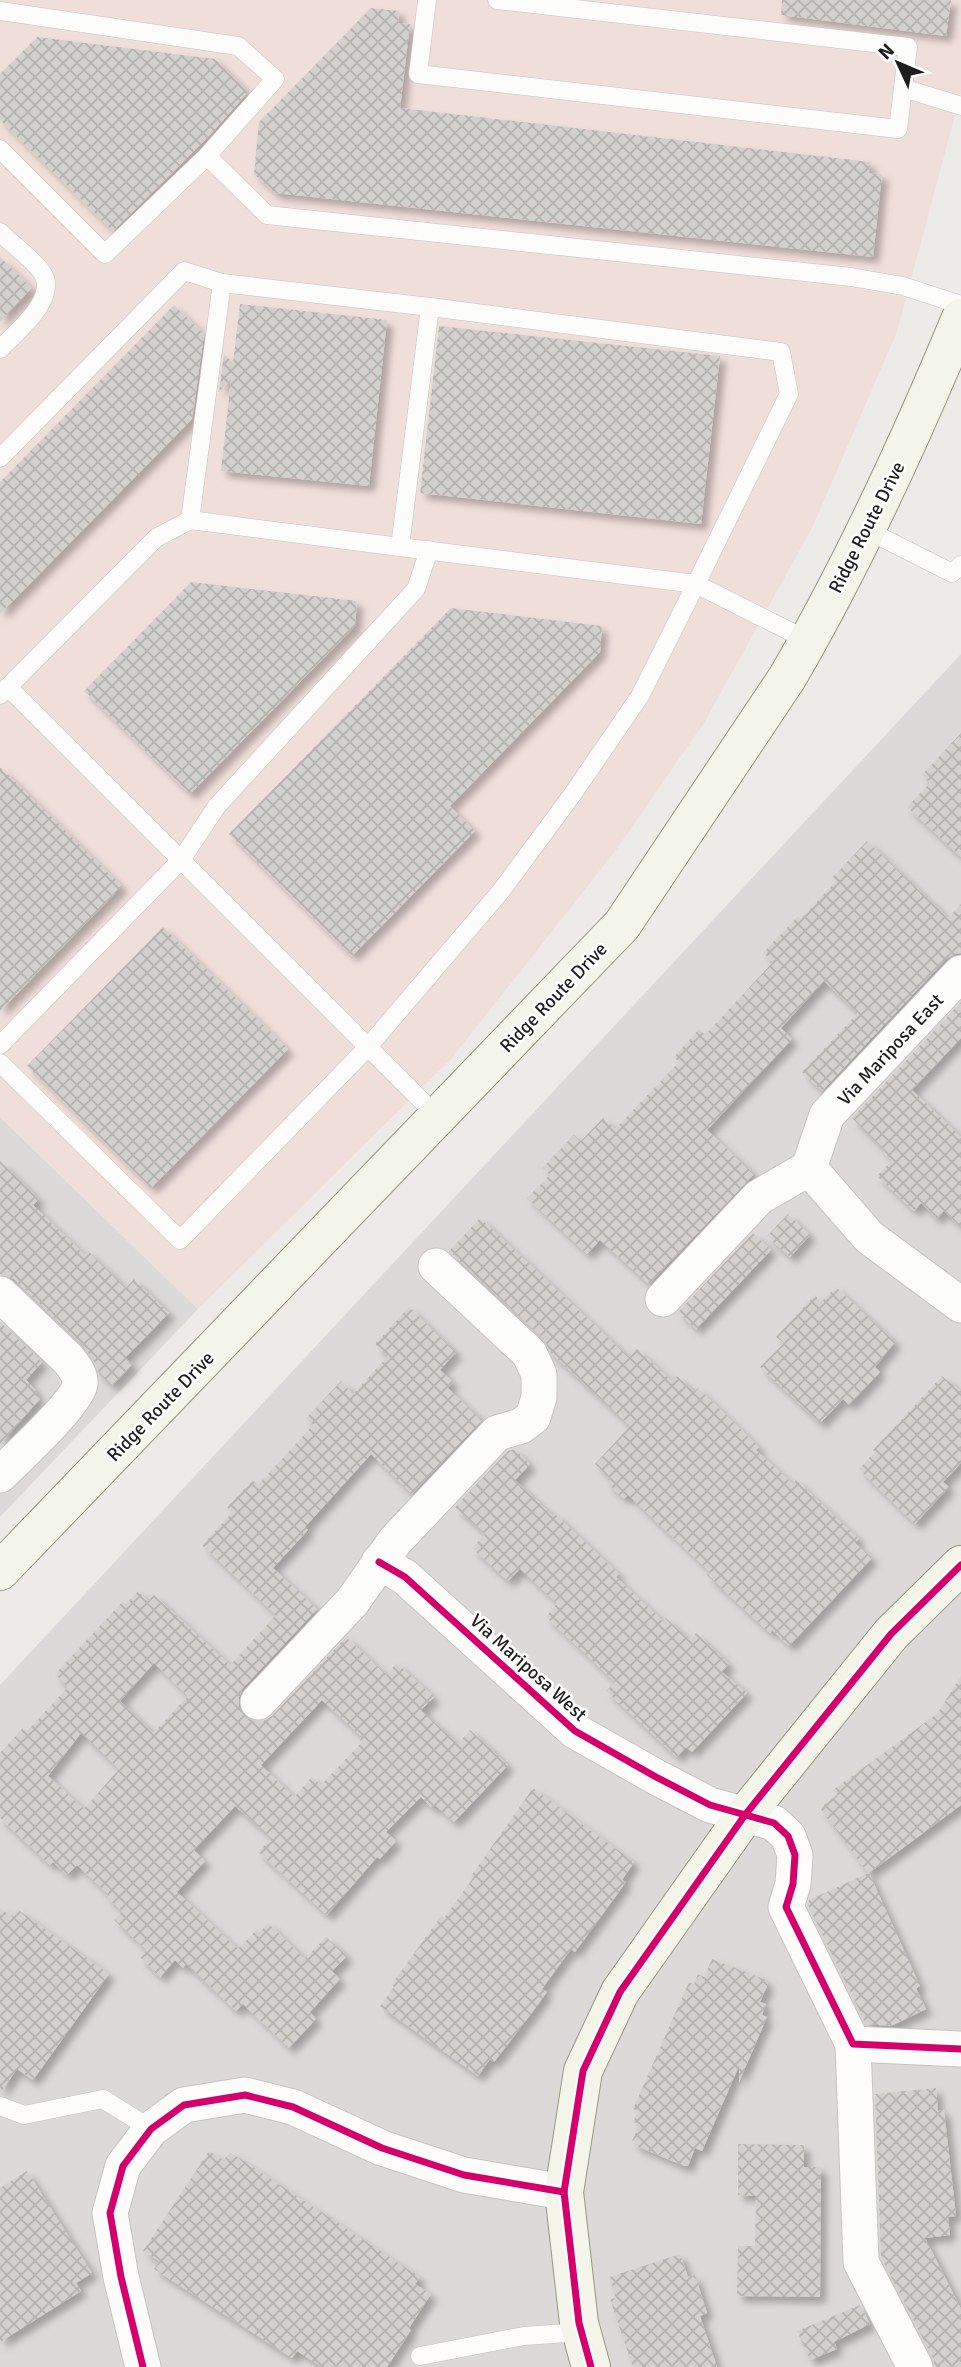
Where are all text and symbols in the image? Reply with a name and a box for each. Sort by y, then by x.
north arrow [863,28,933,98]
text: N [873,39,900,65]
street label: Ridge Route Drive [823,458,910,597]
street label: Ridge Route Drive [495,937,613,1058]
street label: Via Mariposa East [833,988,949,1111]
street label: Ridge Route Drive [102,1346,220,1467]
street label: Via Mariposa West [465,1609,592,1727]

